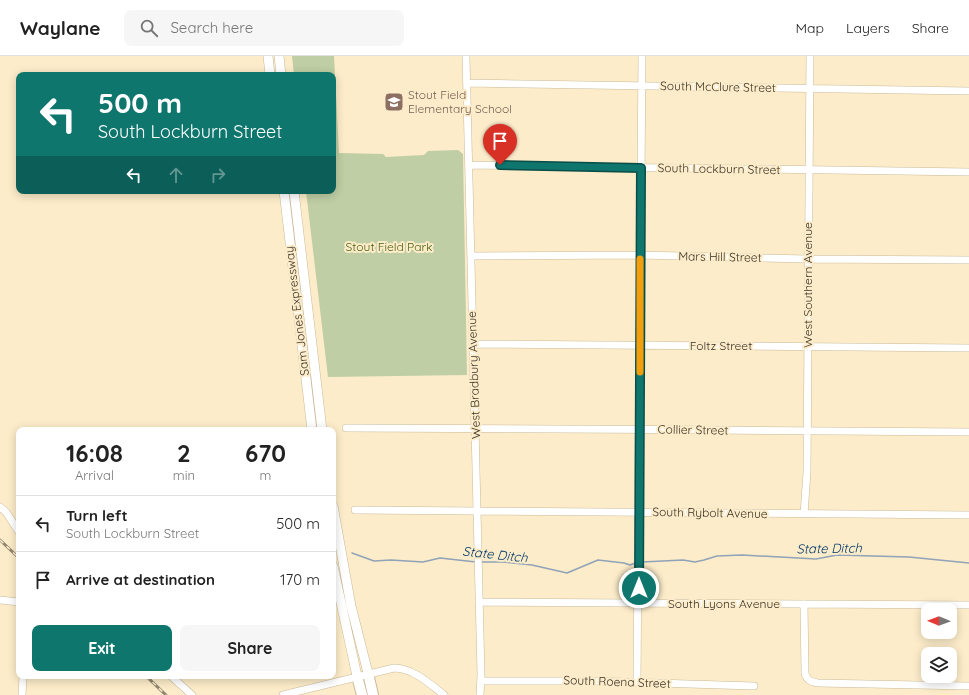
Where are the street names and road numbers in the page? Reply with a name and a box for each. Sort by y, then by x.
street label: South McClure Street [660,78,776,95]
street label: South Lockburn Street [657,160,781,177]
street label: West Southern Avenue [800,222,815,348]
street label: Sam Jones Expressway [281,245,312,377]
street label: Mars Hill Street [678,248,762,265]
street label: West Bradbury Avenue [464,311,483,439]
street label: Foltz Street [690,338,752,353]
street label: Collier Street [658,421,728,438]
street label: South Rybolt Avenue [652,504,768,521]
street label: South Lyons Avenue [668,596,780,611]
street label: South Roena Street [563,672,671,691]

